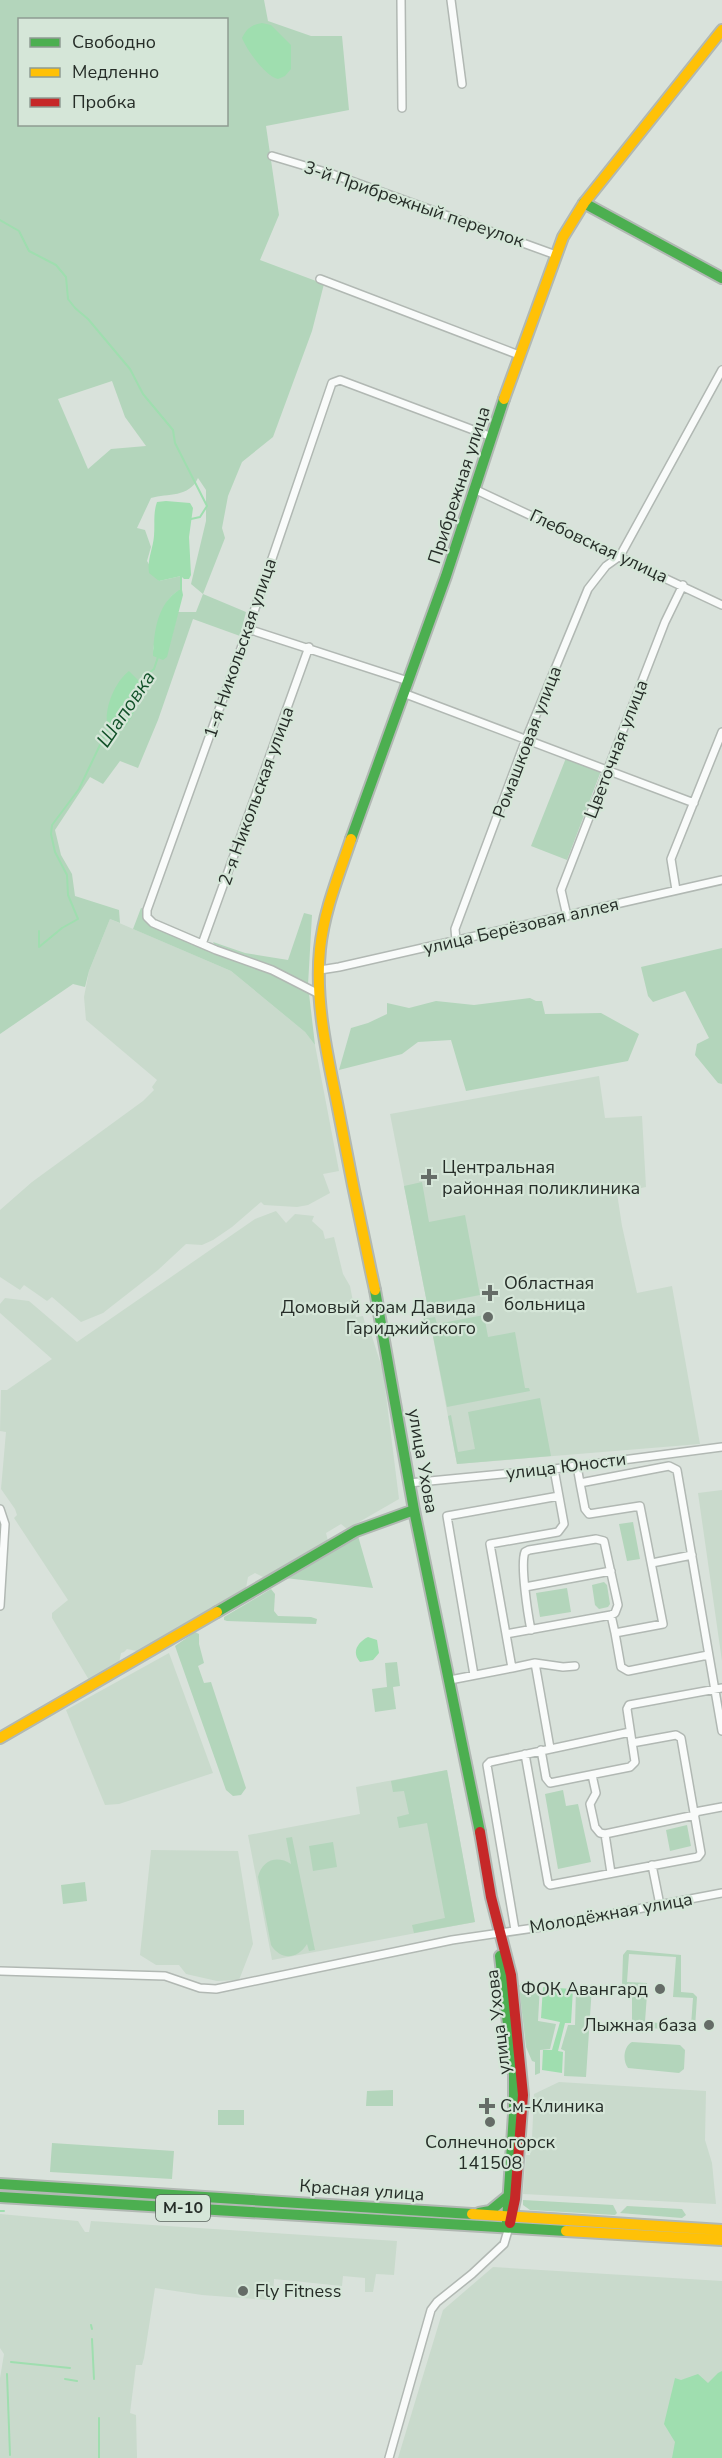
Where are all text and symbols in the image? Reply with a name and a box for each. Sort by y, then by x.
legend [18,18,228,126]
text: Свободно [72,30,156,54]
text: Медленно [72,60,159,84]
text: Пробка [72,90,136,114]
street label: 3-й Прибрежный переулок [301,155,528,253]
street label: Прибрежная улица [422,403,496,567]
street label: Глебовская улица [526,503,672,589]
street label: 1-я Никольская улица [198,555,282,741]
street label: Ромашковая улица [487,663,567,821]
water label: Шаповка [90,665,162,753]
street label: Цветочная улица [579,676,653,822]
street label: 2-я Никольская улица [212,703,300,889]
street label: улица Берёзовая аллея [421,892,621,960]
place label: Центральная районная поликлиника [442,1155,640,1200]
marker: Центральная районная поликлиника [420,1168,438,1186]
place label: Областная больница [504,1271,594,1316]
marker: Областная больница [481,1284,499,1302]
place label: Домовый храм Давида Гариджийского [281,1295,476,1340]
marker: Домовый храм Давида Гариджийского [481,1310,495,1324]
street label: улица Ухова [402,1407,444,1515]
street label: улица Юности [505,1447,627,1485]
street label: Молодёжная улица [528,1887,694,1939]
street label: улица Ухова [480,1968,516,2076]
place label: ФОК Авангард [521,1977,648,2001]
marker: ФОК Авангард [653,1982,667,1996]
place label: Лыжная база [583,2013,697,2037]
marker: Лыжная база [702,2018,716,2032]
place label: См-Клиника [500,2094,604,2118]
marker: См-Клиника [478,2097,496,2115]
marker: Солнечногорск 141508 [483,2115,497,2129]
place label: Солнечногорск 141508 [425,2130,556,2175]
street label: Красная улица [299,2174,425,2206]
road number: М-10 [156,2195,210,2221]
place label: Fly Fitness [255,2279,341,2303]
marker: Fly Fitness [236,2284,250,2298]

